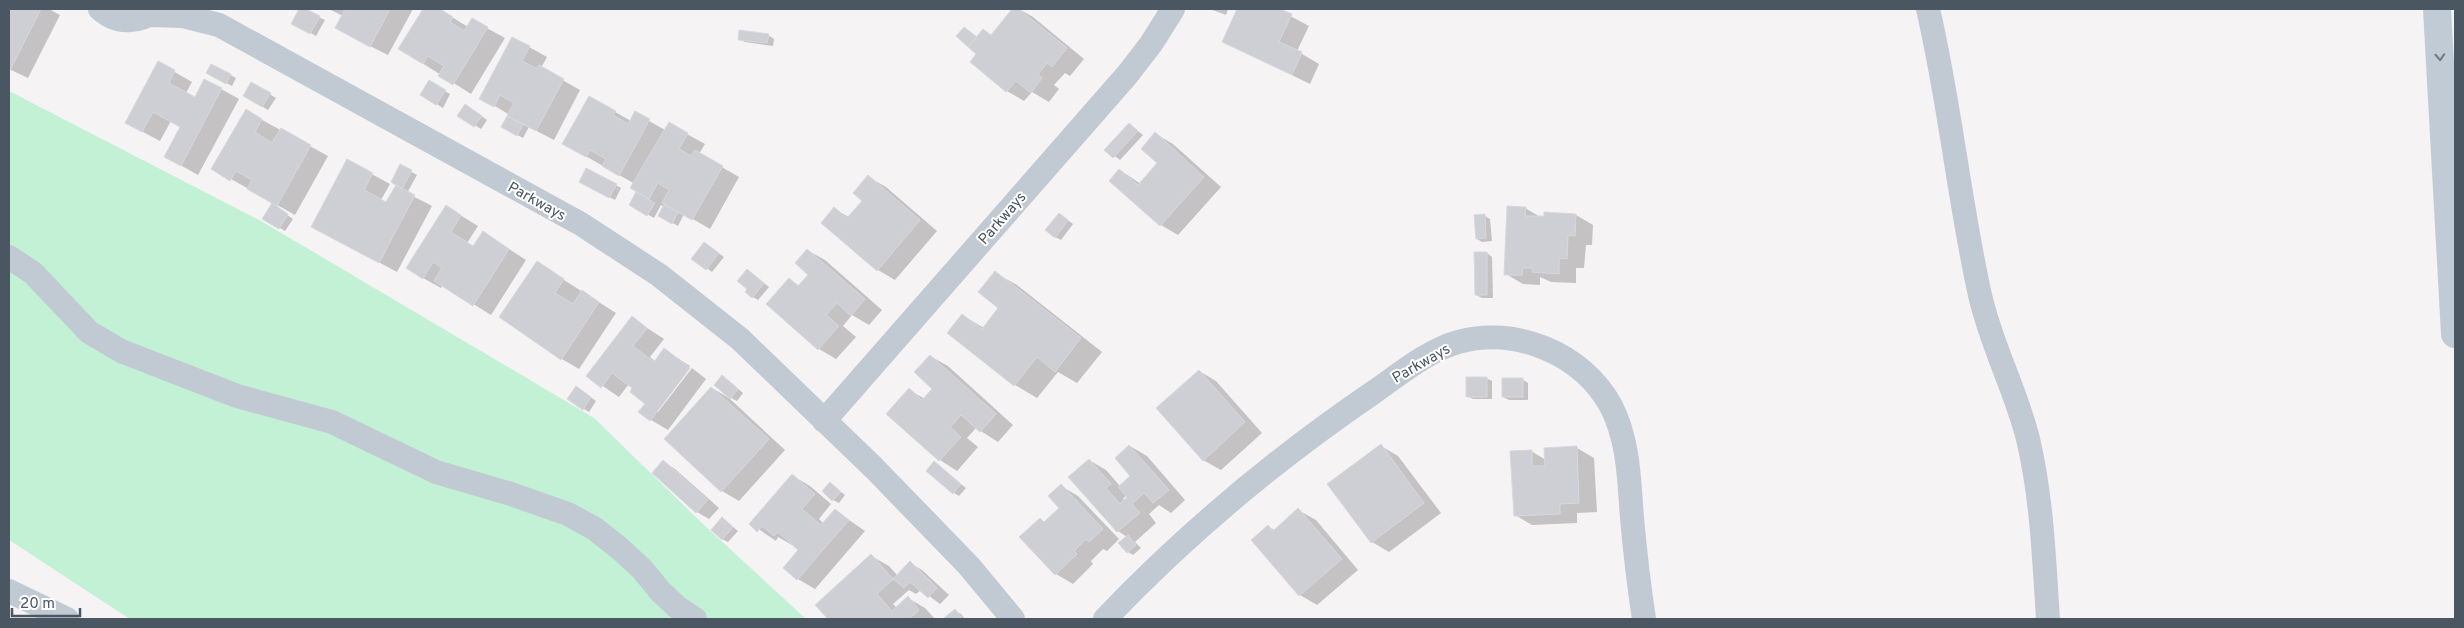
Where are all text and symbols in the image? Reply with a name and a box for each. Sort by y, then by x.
one-way arrow [2434,54,2445,62]
street label: Parkways [504,179,569,226]
street label: Parkways [975,189,1031,249]
street label: Parkways [1389,340,1454,388]
scale bar [12,586,80,618]
text: 20 m [20,595,55,614]

